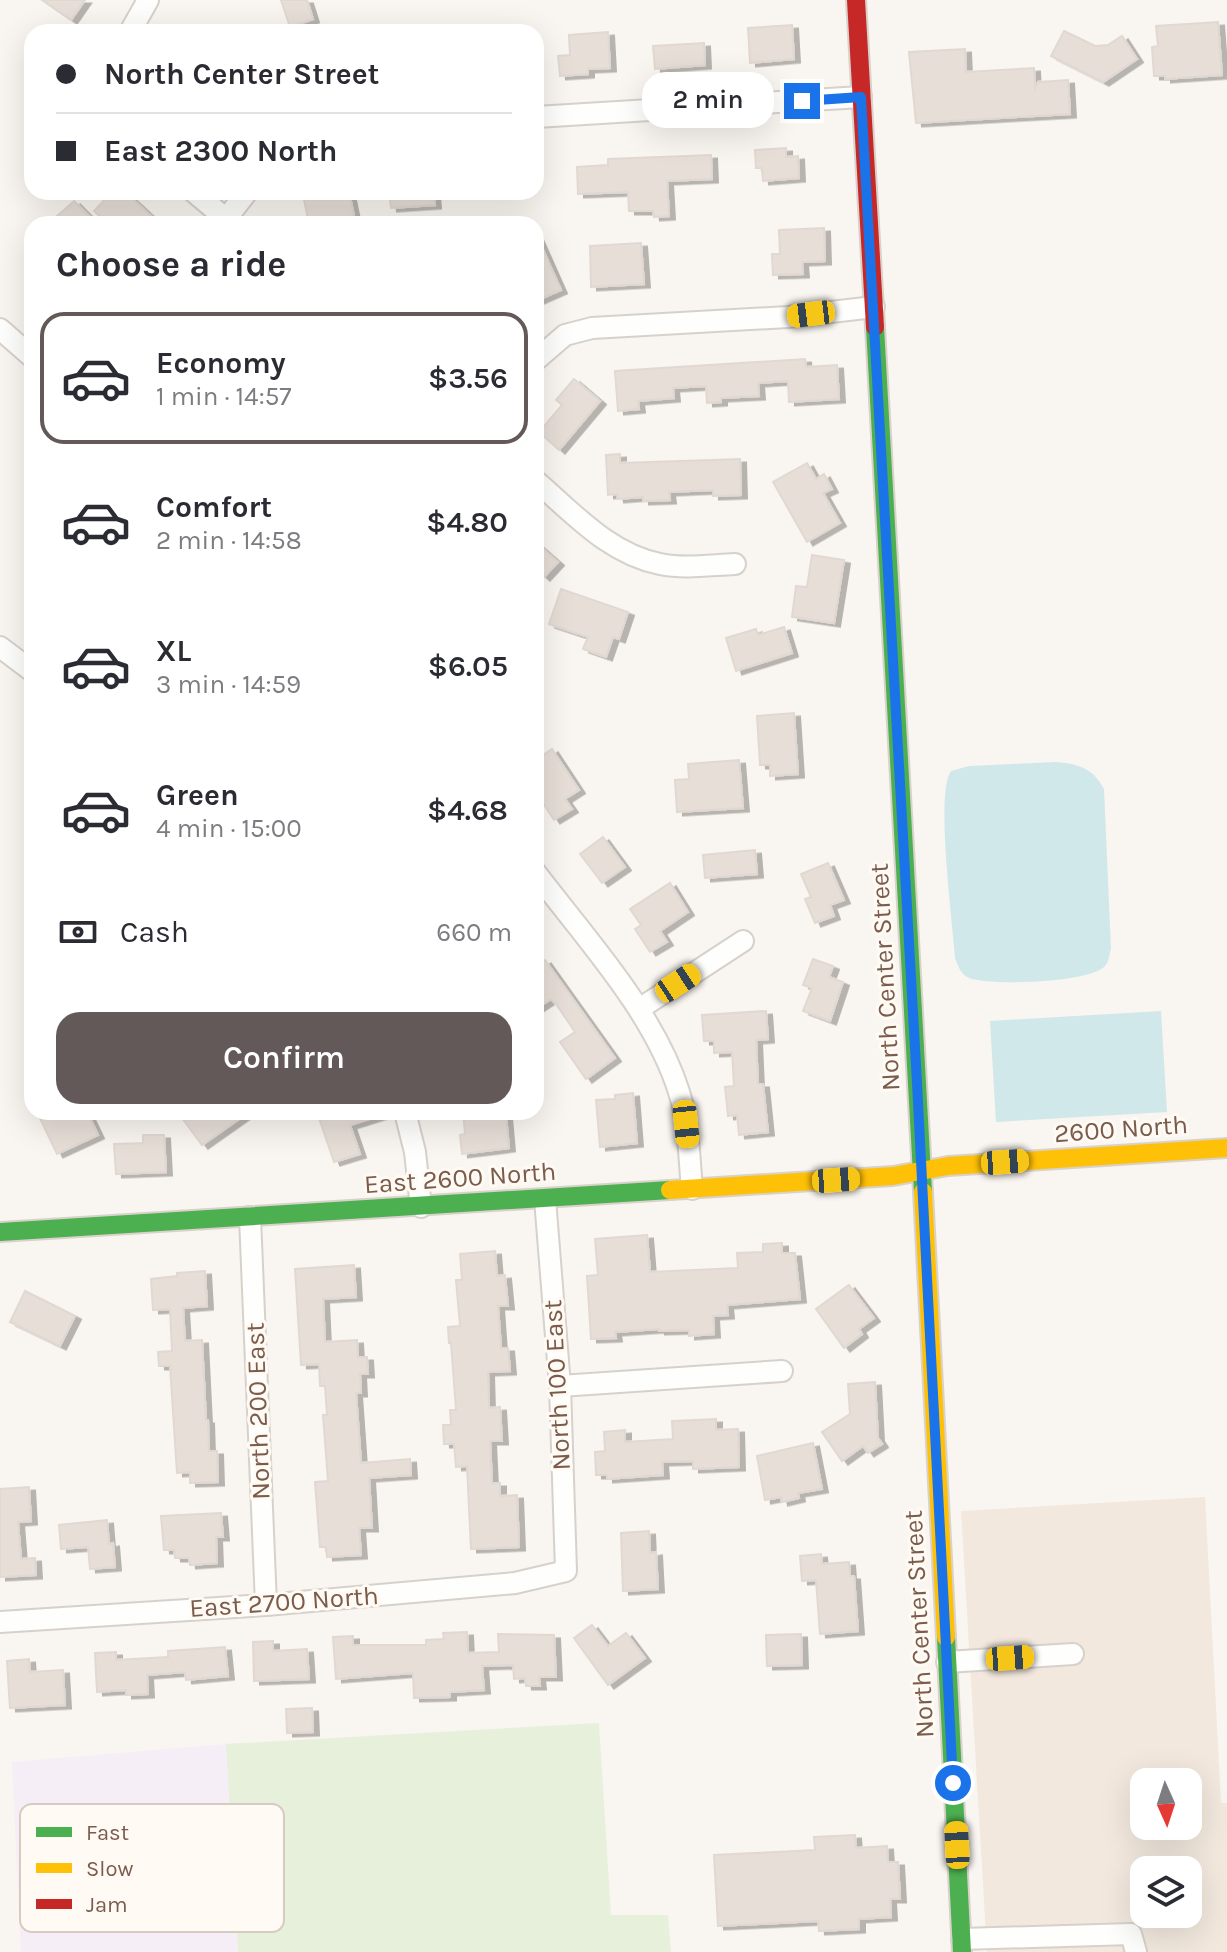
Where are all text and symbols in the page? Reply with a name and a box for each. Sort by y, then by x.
text: North Center Street [104,56,379,92]
callout: 2 min [642,73,774,129]
route end [784,83,820,119]
text: 2 min [673,84,743,115]
text: East 2300 North [104,133,338,169]
text: Choose a ride [56,243,286,285]
car [786,299,836,329]
icon: car [60,342,132,414]
text: Economy [156,345,286,381]
text: $3.56 [428,360,508,396]
text: 1 min · 14:57 [156,381,292,412]
icon: car [60,486,132,558]
text: Comfort [156,489,272,525]
text: $4.80 [426,504,508,540]
text: 2 min · 14:58 [156,525,302,556]
icon: car [60,630,132,702]
text: XL [156,633,191,669]
text: $6.05 [428,648,508,684]
text: 3 min · 14:59 [156,669,301,700]
icon: car [60,774,132,846]
text: Green [156,777,239,813]
text: $4.68 [427,792,508,828]
text: 4 min · 15:00 [156,813,302,844]
street label: North Center Street [864,862,906,1092]
icon: cash [56,910,100,954]
text: Cash [120,914,189,950]
text: 660 m [436,917,512,948]
car [651,960,705,1006]
button: Confirm [56,1012,512,1104]
car [672,1099,700,1149]
street label: 2600 North [1053,1109,1189,1149]
car [980,1148,1030,1176]
street label: East 2600 North [363,1156,557,1200]
car [811,1166,861,1194]
street label: North 100 East [537,1299,577,1471]
street label: North 200 East [239,1322,277,1500]
street label: North Center Street [898,1509,940,1739]
street label: East 2700 North [188,1580,380,1624]
car [985,1644,1035,1672]
route start [935,1765,971,1801]
north arrow [1130,1768,1202,1840]
map controls [1130,1768,1202,1928]
legend [20,1804,284,1932]
text: Fast [86,1820,129,1846]
car [944,1820,970,1870]
text: Slow [86,1856,133,1882]
button: layers [1130,1856,1202,1928]
text: Jam [86,1892,128,1918]

